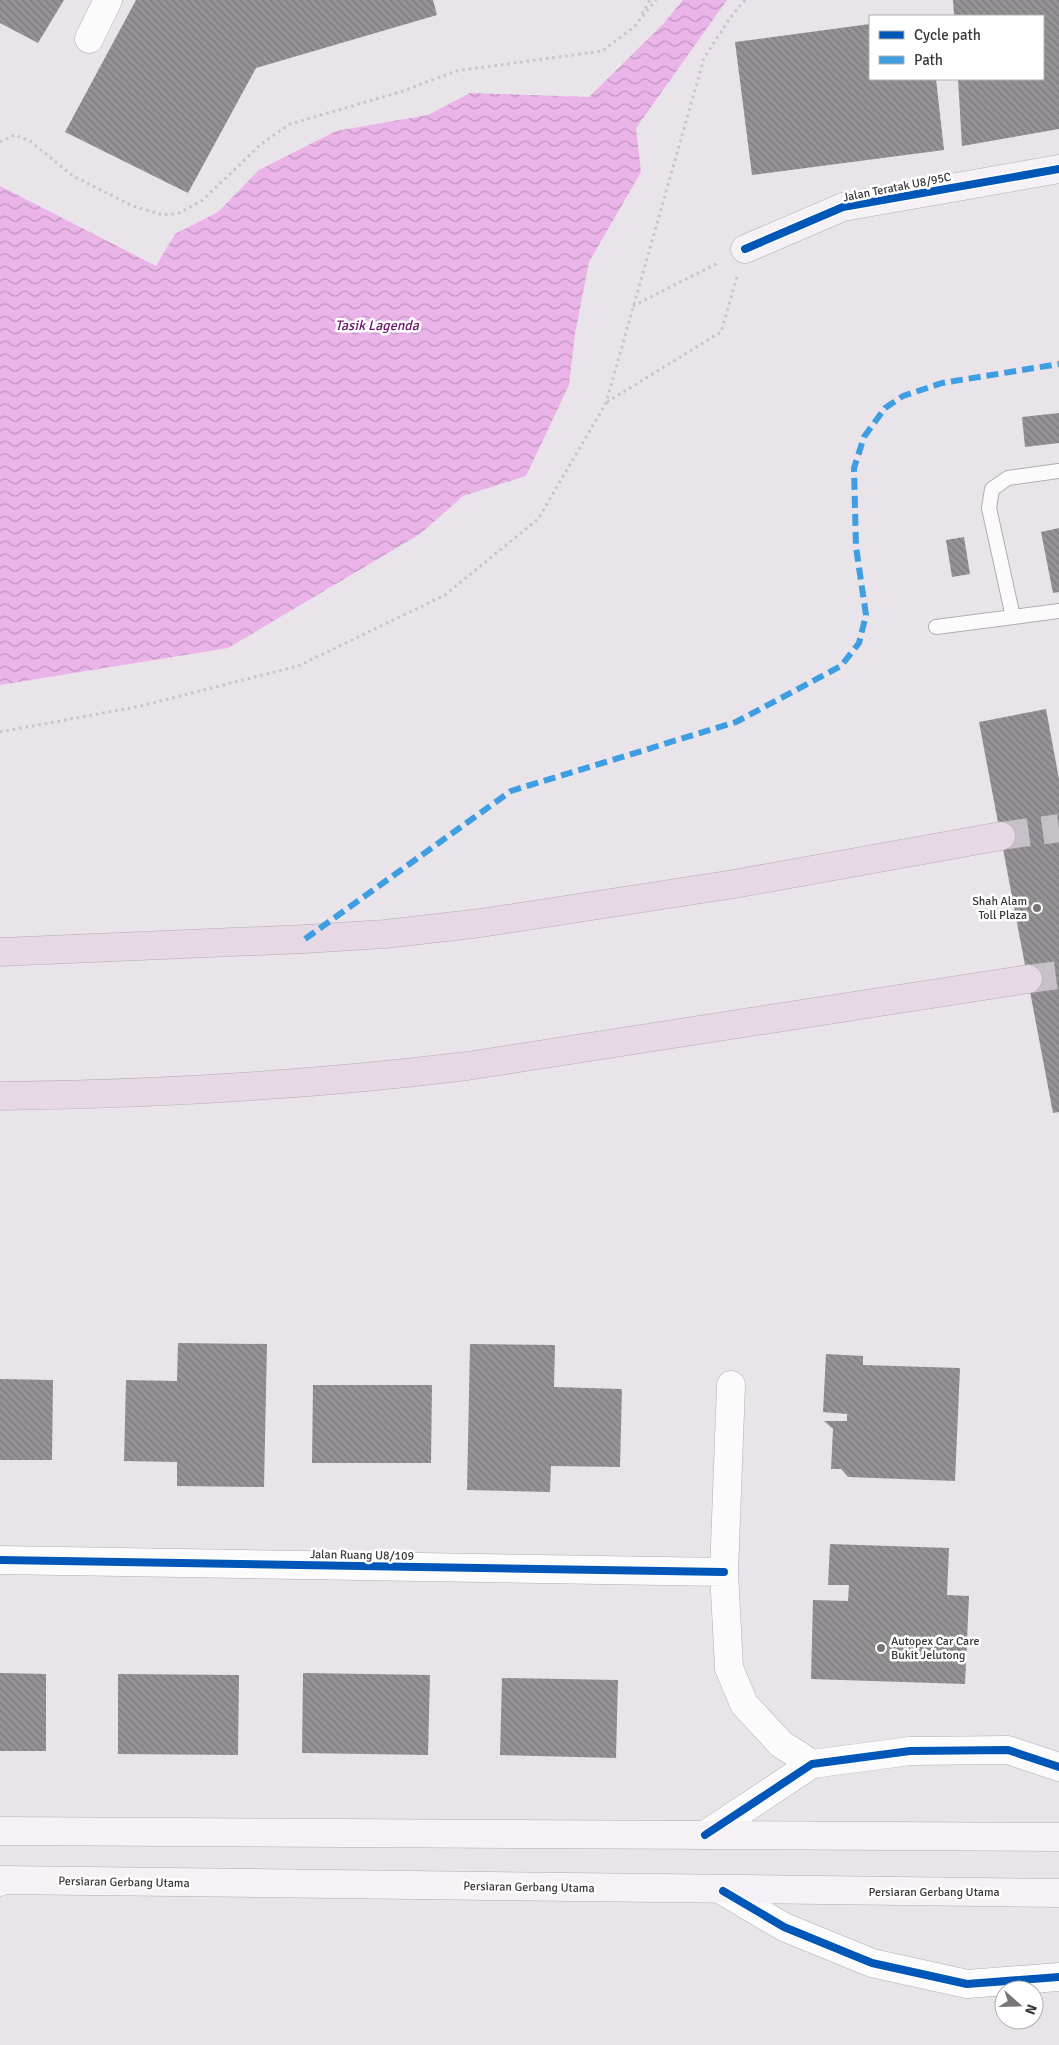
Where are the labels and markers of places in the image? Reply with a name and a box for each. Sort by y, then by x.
place label: Shah Alam Toll Plaza [972,894,1027,923]
marker: Shah Alam Toll Plaza [1031,902,1043,914]
place label: Autopex Car Care Bukit Jelutong [891,1634,979,1663]
marker: Autopex Car Care Bukit Jelutong [875,1642,887,1654]

